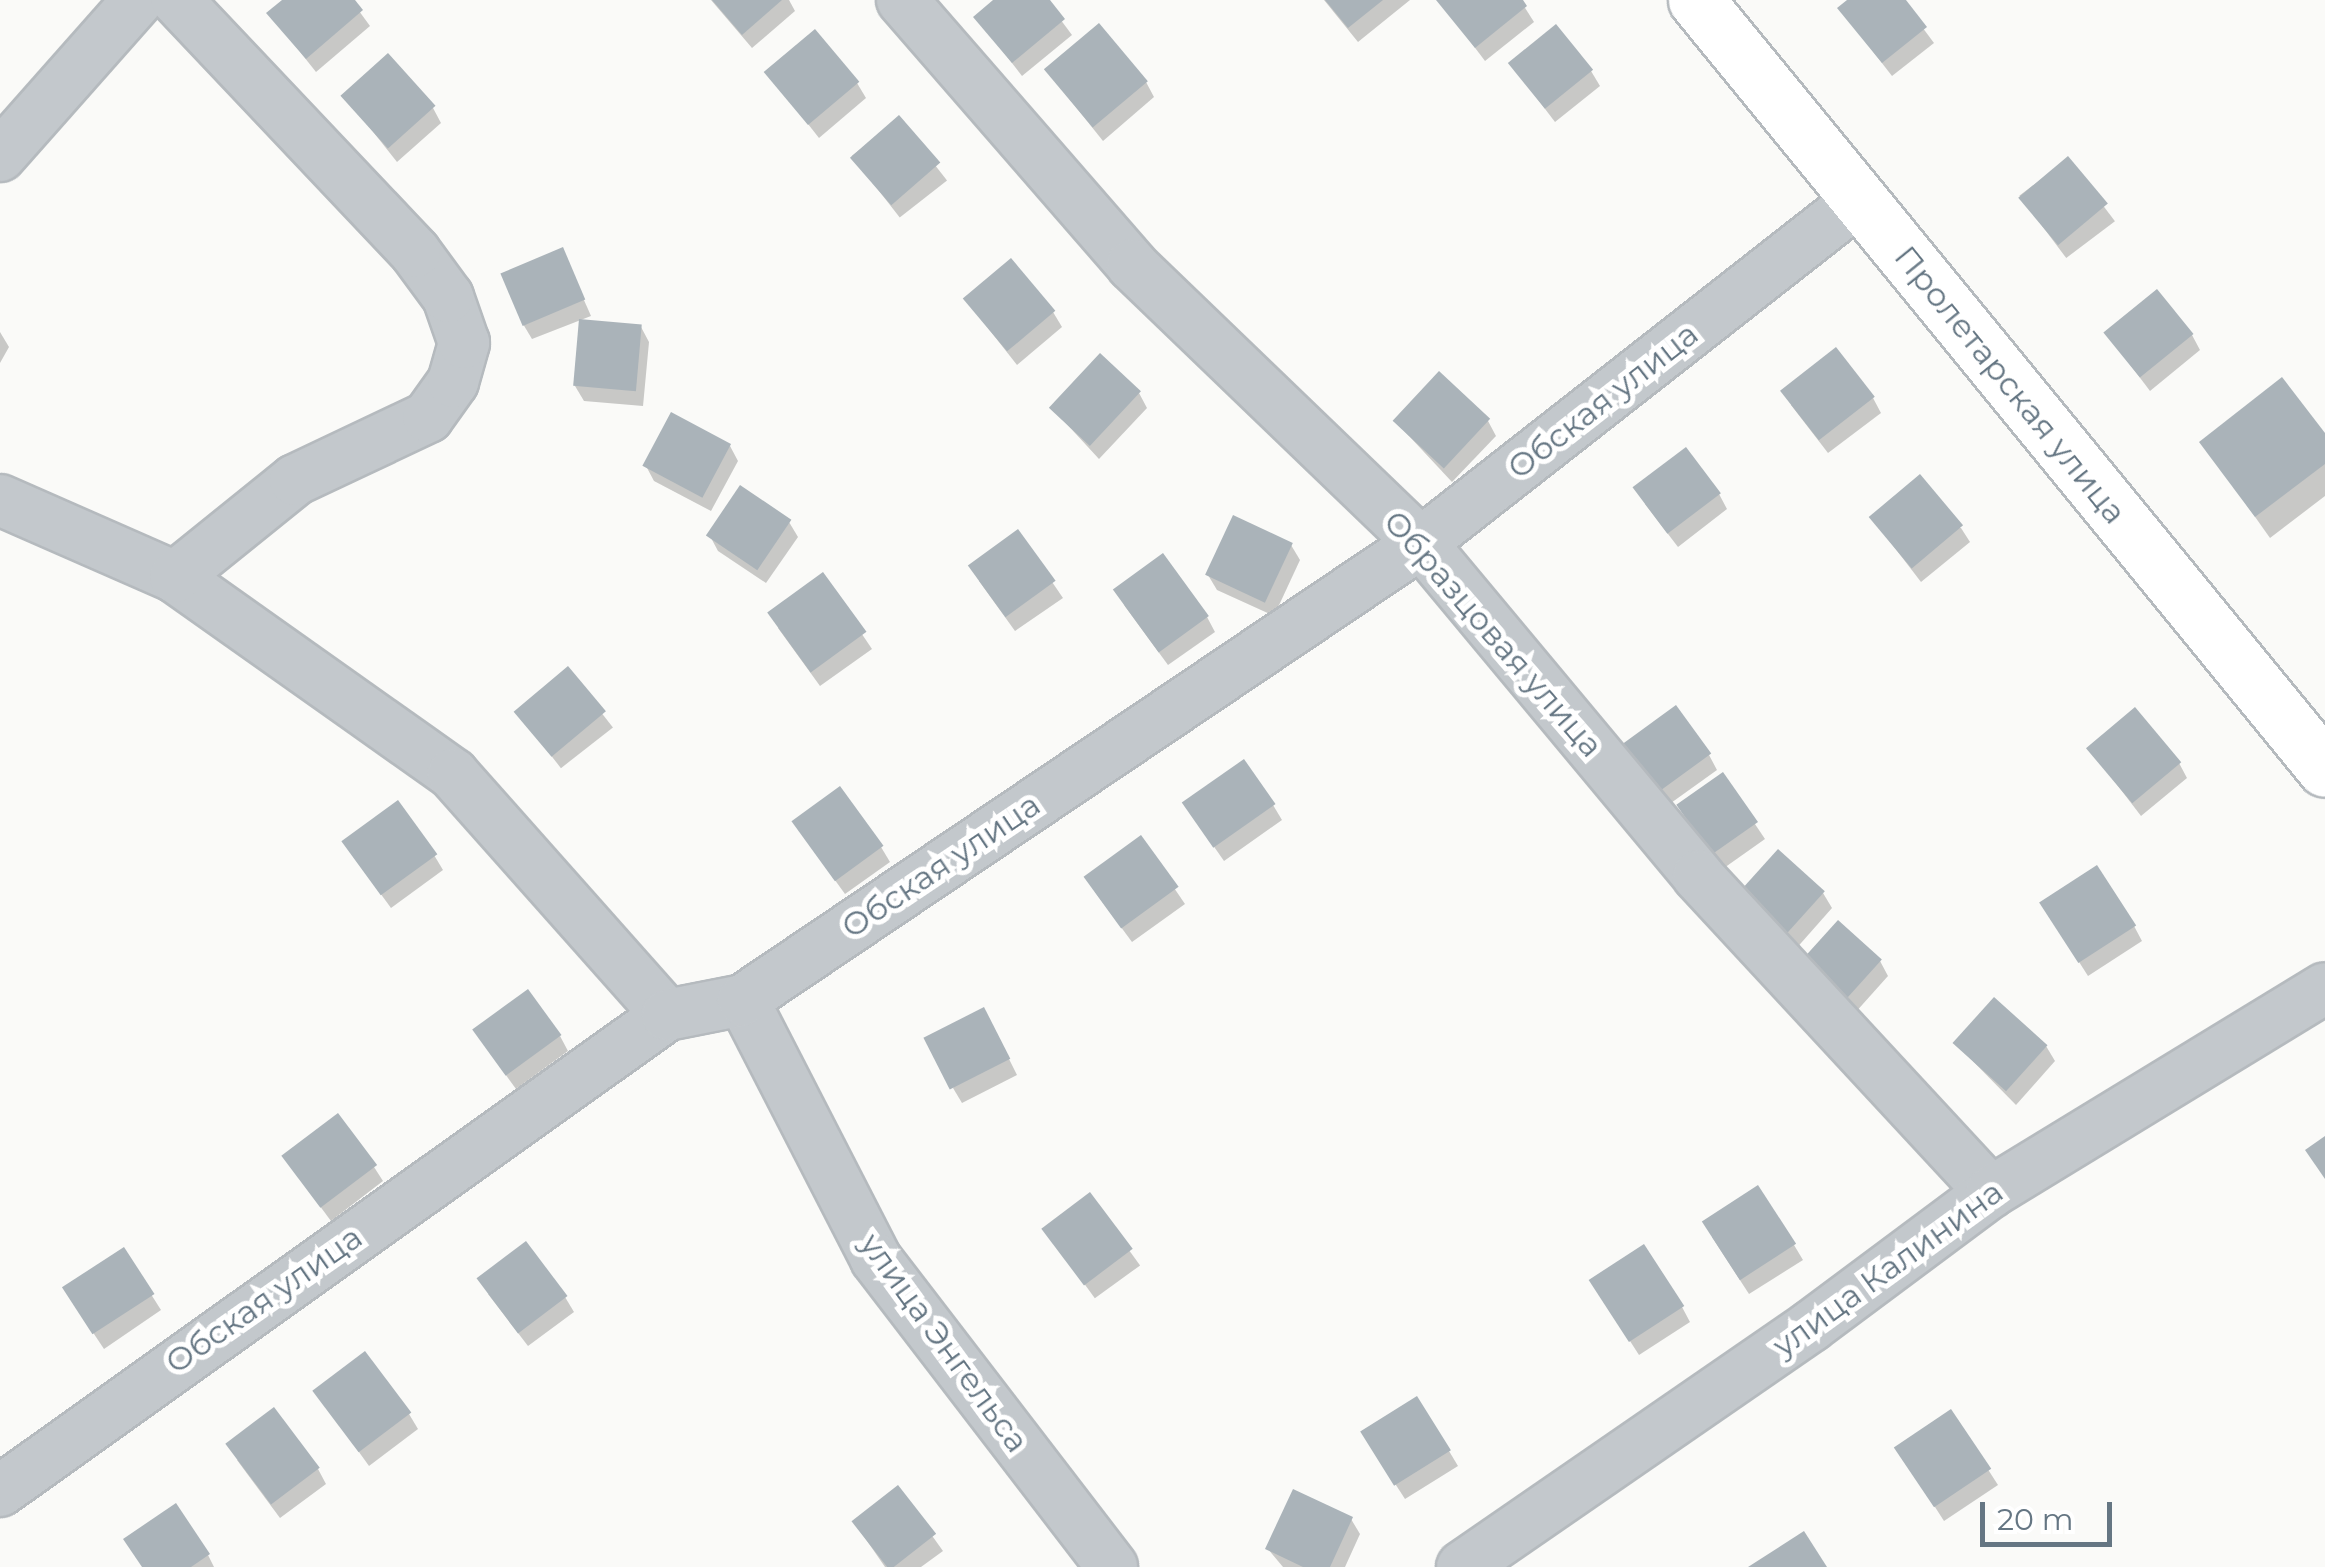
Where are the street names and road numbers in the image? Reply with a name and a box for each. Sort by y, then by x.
street label: Пролетарская улица [1886,238,2134,532]
street label: Обская улица [1500,315,1706,487]
street label: Образцовая улица [1376,503,1610,765]
street label: Обская улица [835,786,1047,946]
street label: улица Калинина [1765,1173,2011,1365]
street label: Обская улица [158,1218,370,1382]
street label: улица Энгельса [852,1226,1036,1460]

